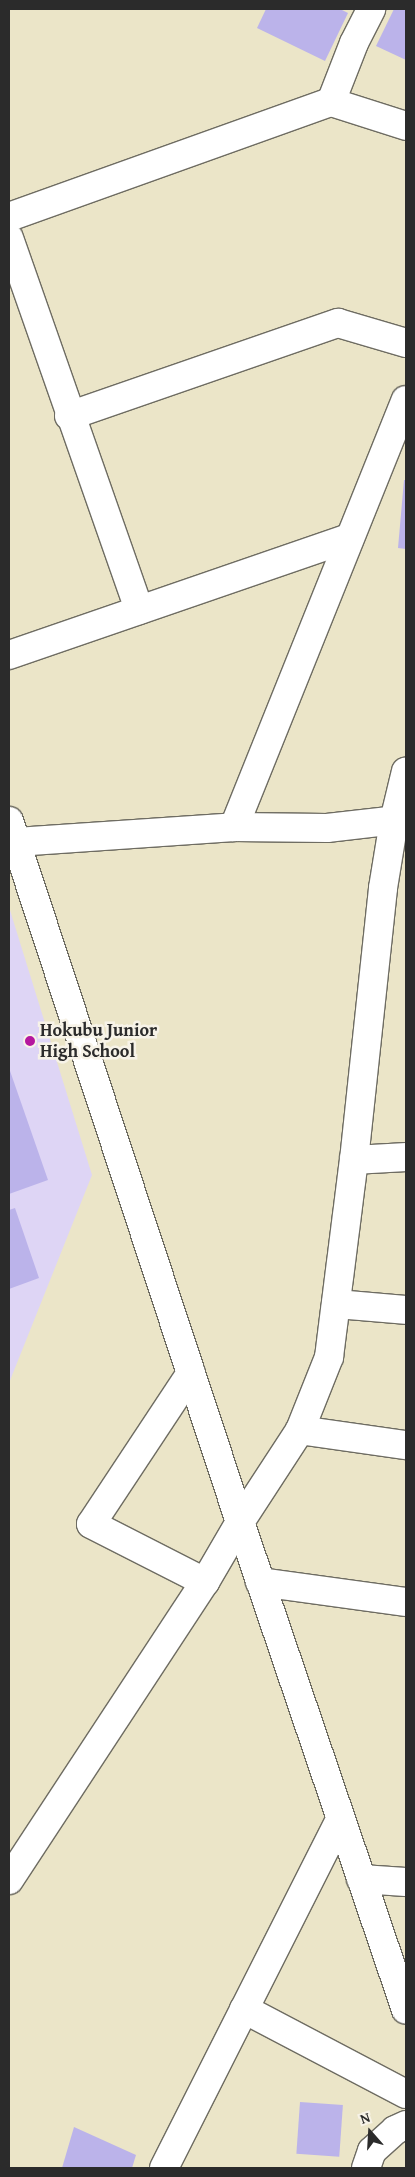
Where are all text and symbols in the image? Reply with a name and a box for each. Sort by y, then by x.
place label: Hokubu Junior High School [40,1020,157,1062]
marker: Hokubu Junior High School [24,1035,36,1047]
north arrow [345,2107,395,2157]
text: N [357,2107,373,2129]

